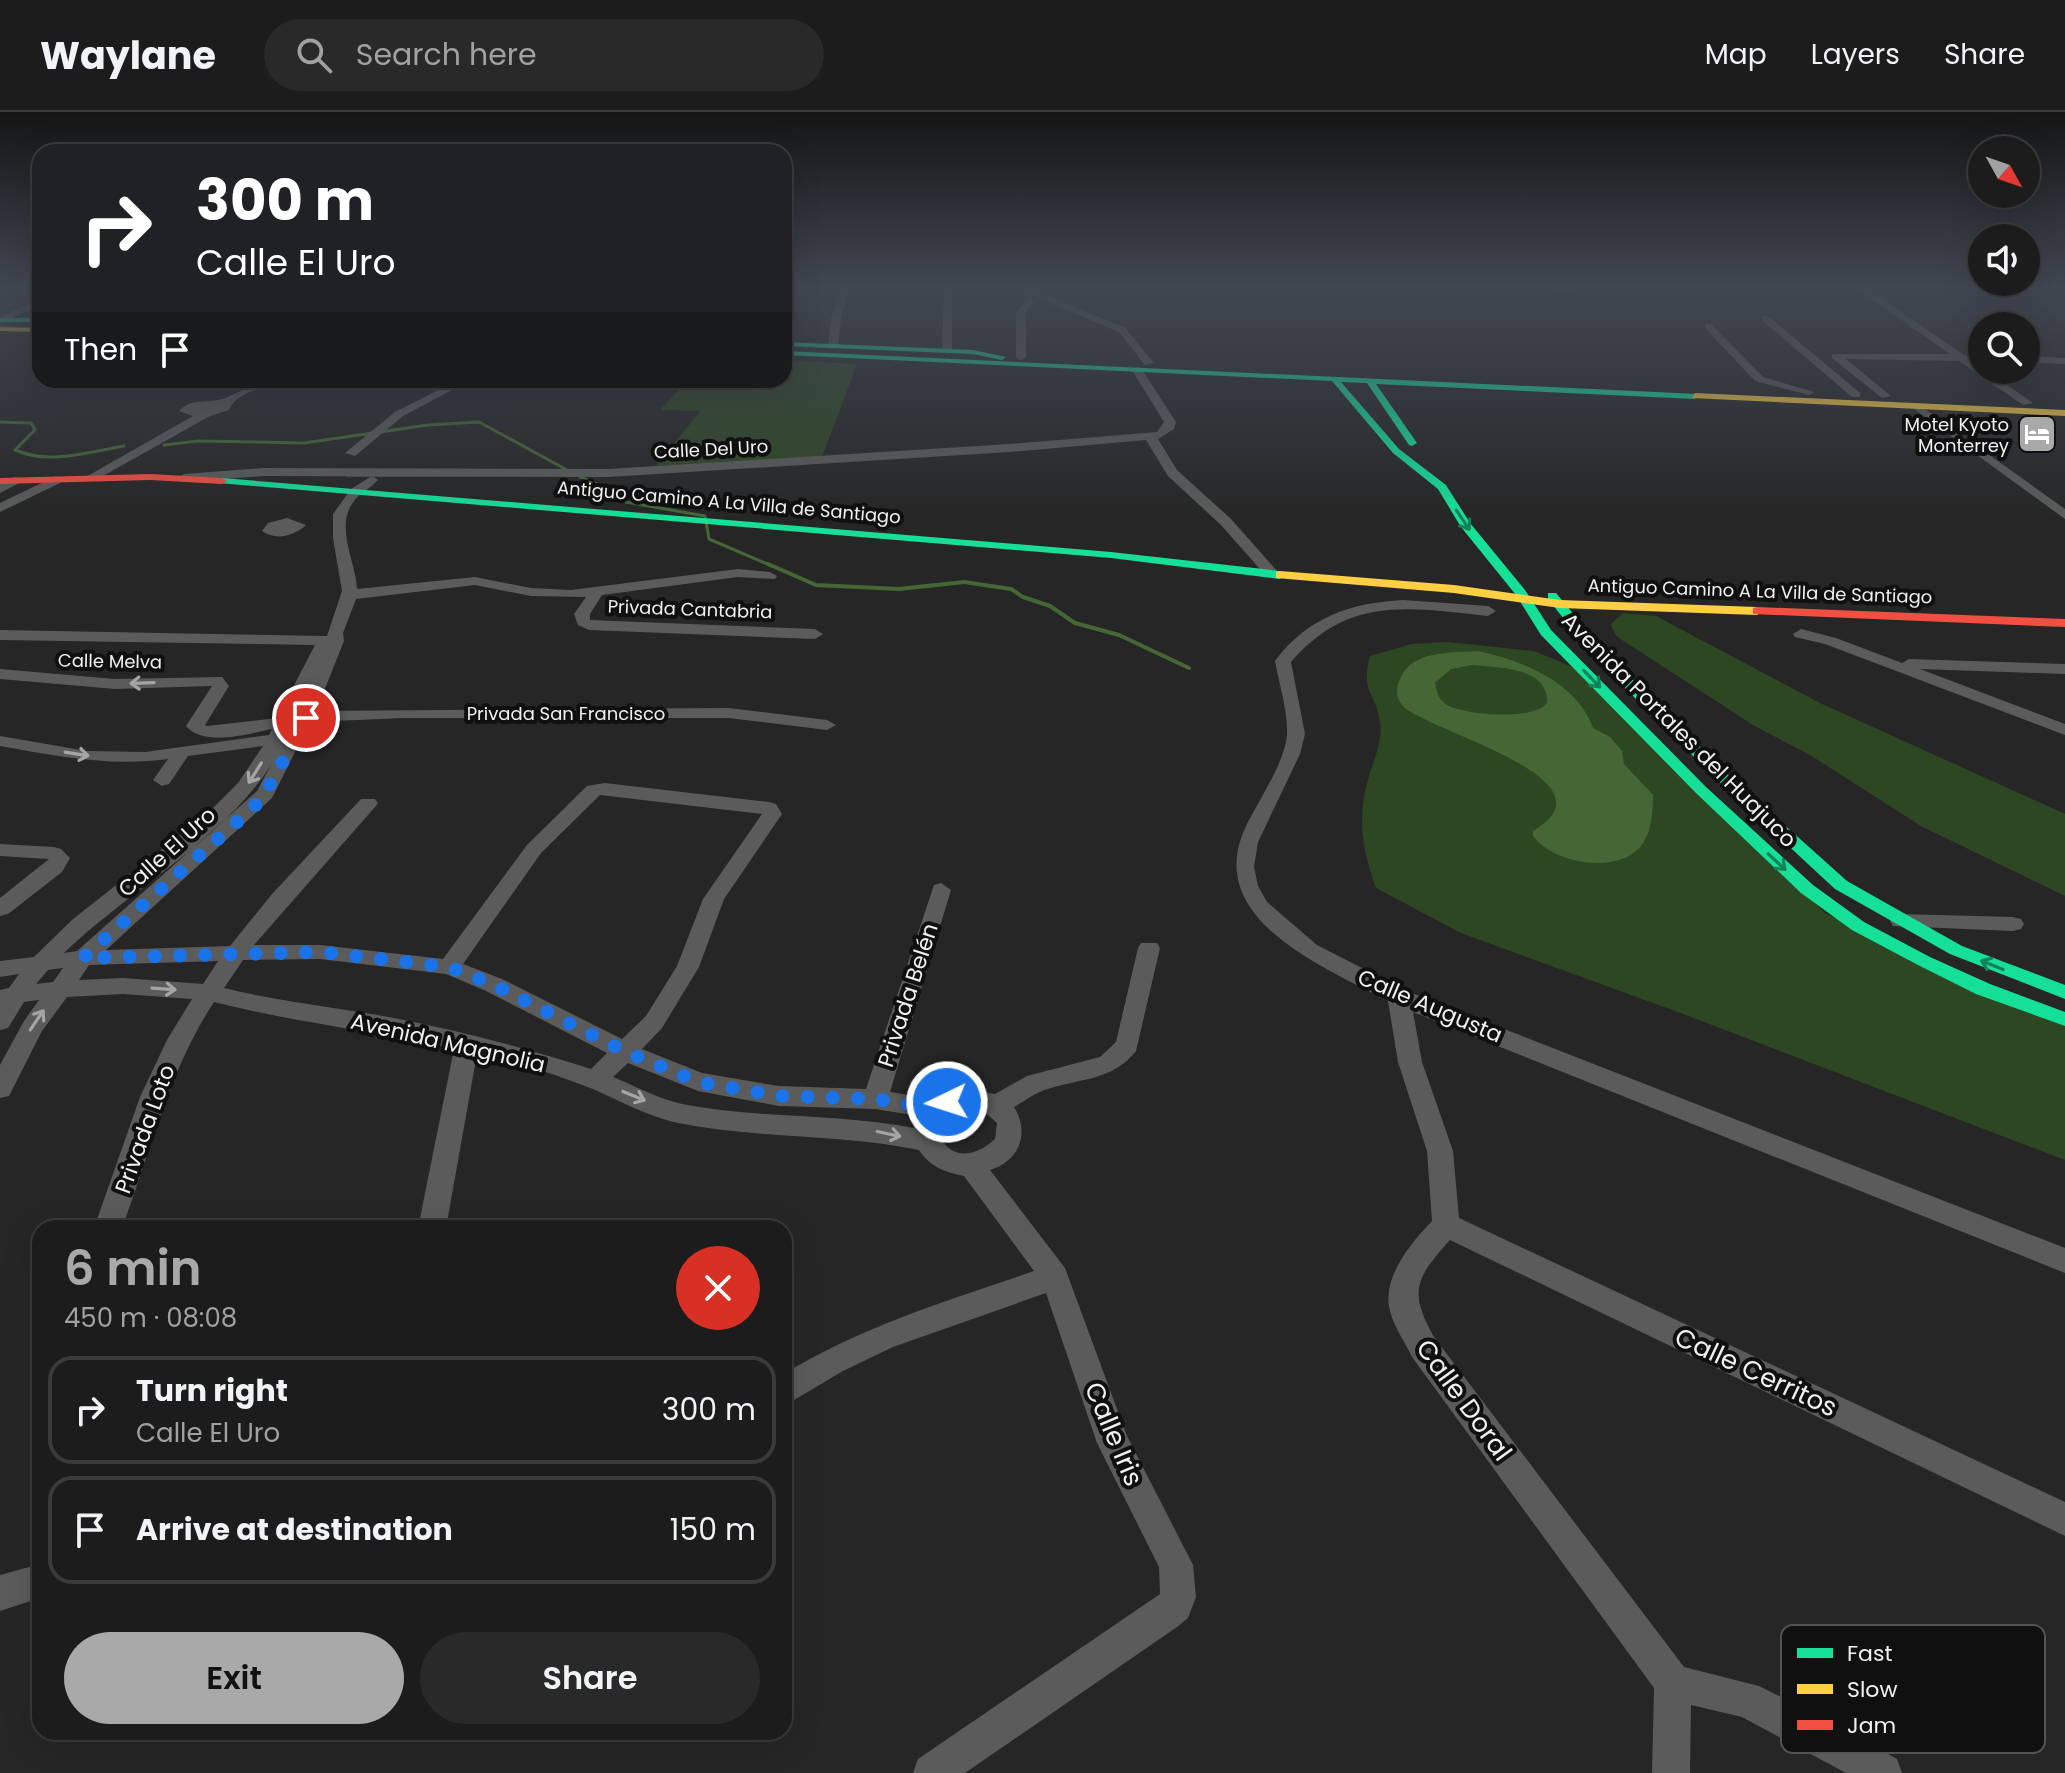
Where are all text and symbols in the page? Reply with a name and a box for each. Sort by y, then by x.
search box [264,19,824,91]
text: Waylane [40,29,216,82]
icon: search [292,33,336,77]
text: Search here [356,33,537,76]
text: Map [1705,35,1767,74]
text: Layers [1811,35,1900,74]
text: Share [1944,35,2025,74]
north arrow [1968,136,2040,208]
map controls [1968,136,2040,384]
text: 300 m [196,161,374,240]
icon: right [64,176,168,280]
button: sound [1968,224,2040,296]
text: Calle El Uro [196,237,395,288]
button: search [1968,312,2040,384]
text: Then [64,328,137,371]
icon: arrive [153,328,197,372]
place label: Motel Kyoto Monterrey [1905,412,2009,458]
hotel icon: Motel Kyoto Monterrey [2016,413,2058,455]
street label: Calle Del Uro [653,434,769,464]
street label: Antiguo Camino A La Villa de Santiago [556,475,902,529]
one-way arrow [1455,509,1471,531]
street label: Antiguo Camino A La Villa de Santiago [1587,572,1933,610]
street label: Privada Cantabria [607,594,773,624]
street label: Avenida Portales del Huajuco [1554,605,1804,855]
street label: Calle Melva [58,648,162,674]
one-way arrow [1582,669,1601,688]
one-way arrow [129,675,156,690]
pin [272,684,340,752]
icon: arrive [284,696,328,740]
street label: Privada San Francisco [467,701,665,726]
one-way arrow [64,747,89,762]
one-way arrow [246,761,262,784]
street label: Calle El Uro [111,800,223,904]
one-way arrow [1767,853,1787,872]
street label: Privada Belén [870,919,946,1071]
one-way arrow [1980,956,2005,971]
street label: Calle Augusta [1353,962,1507,1050]
one-way arrow [150,982,177,997]
street label: Avenida Magnolia [348,1006,548,1080]
one-way arrow [29,1010,45,1032]
street label: Privada Loto [107,1060,183,1198]
position arrow [905,1060,989,1144]
one-way arrow [621,1090,646,1104]
one-way arrow [876,1127,902,1142]
text: 6 min [64,1235,202,1302]
button: close [676,1246,760,1330]
text: 450 m · 08:08 [64,1300,237,1336]
street label: Calle Cerritos [1669,1319,1843,1425]
street label: Calle Doral [1408,1332,1520,1468]
text: Turn right [136,1369,288,1412]
street label: Calle Iris [1076,1377,1152,1491]
icon: right [68,1388,112,1432]
text: 300 m [662,1388,756,1431]
text: Calle El Uro [136,1415,280,1451]
icon: arrive [68,1508,112,1552]
text: Arrive at destination [136,1508,453,1551]
text: 150 m [670,1508,756,1551]
legend [1781,1625,2045,1753]
button: Exit [64,1632,404,1724]
button: Share [420,1632,760,1724]
text: Fast [1847,1638,1892,1669]
text: Slow [1847,1674,1897,1705]
text: Jam [1847,1710,1896,1741]

